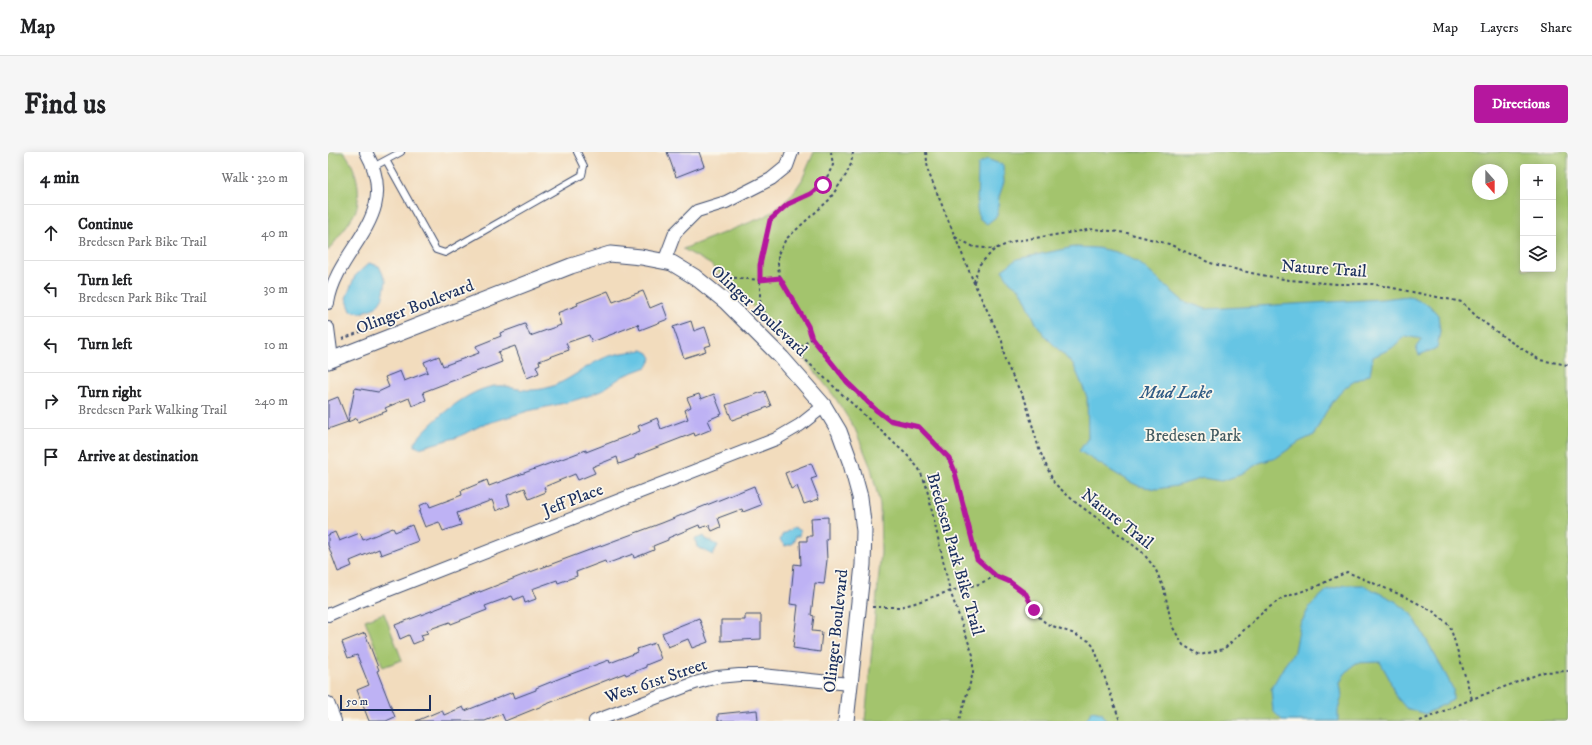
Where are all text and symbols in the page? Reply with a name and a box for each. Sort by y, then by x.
text: Map [20,16,55,39]
text: Map [1432,19,1458,37]
text: Layers [1480,19,1518,37]
text: Share [1540,19,1572,37]
button: Directions [1474,85,1568,123]
text: Find us [24,87,106,122]
north arrow [1472,164,1508,200]
map controls [1520,164,1556,272]
button: + [1520,164,1556,200]
text: 4 min [40,167,79,189]
text: Walk · 320 m [222,170,288,186]
route start [814,176,832,194]
button: − [1520,200,1556,236]
text: Continue [78,215,133,234]
icon: ahead [40,222,62,244]
text: 40 m [261,225,288,241]
text: Bredesen Park Bike Trail [78,234,207,250]
button: layers [1520,236,1556,272]
street label: Nature Trail [1281,255,1367,283]
street label: Olinger Boulevard [706,261,812,362]
text: Turn left [78,271,132,290]
street label: Olinger Boulevard [353,274,477,340]
icon: left [40,278,62,300]
text: 30 m [264,281,288,297]
text: Bredesen Park Bike Trail [78,290,207,306]
icon: left [40,334,62,356]
text: Turn left [78,335,132,354]
text: 10 m [264,337,288,353]
water label: Mud Lake [1138,382,1213,404]
text: Turn right [78,383,141,402]
icon: right [40,390,62,412]
text: 240 m [255,393,288,409]
text: Bredesen Park Walking Trail [78,402,227,418]
park label: Bredesen Park [1145,425,1242,447]
icon: arrive [40,446,62,468]
text: Arrive at destination [78,447,198,466]
street label: Bredesen Park Bike Trail [921,470,989,638]
street label: Jeff Place [538,478,606,522]
street label: Nature Trail [1076,484,1158,554]
street label: Olinger Boulevard [819,568,853,694]
route end [1025,601,1043,619]
street label: West 61st Street [601,653,710,709]
scale bar [340,693,431,712]
text: 50 m [346,695,368,709]

